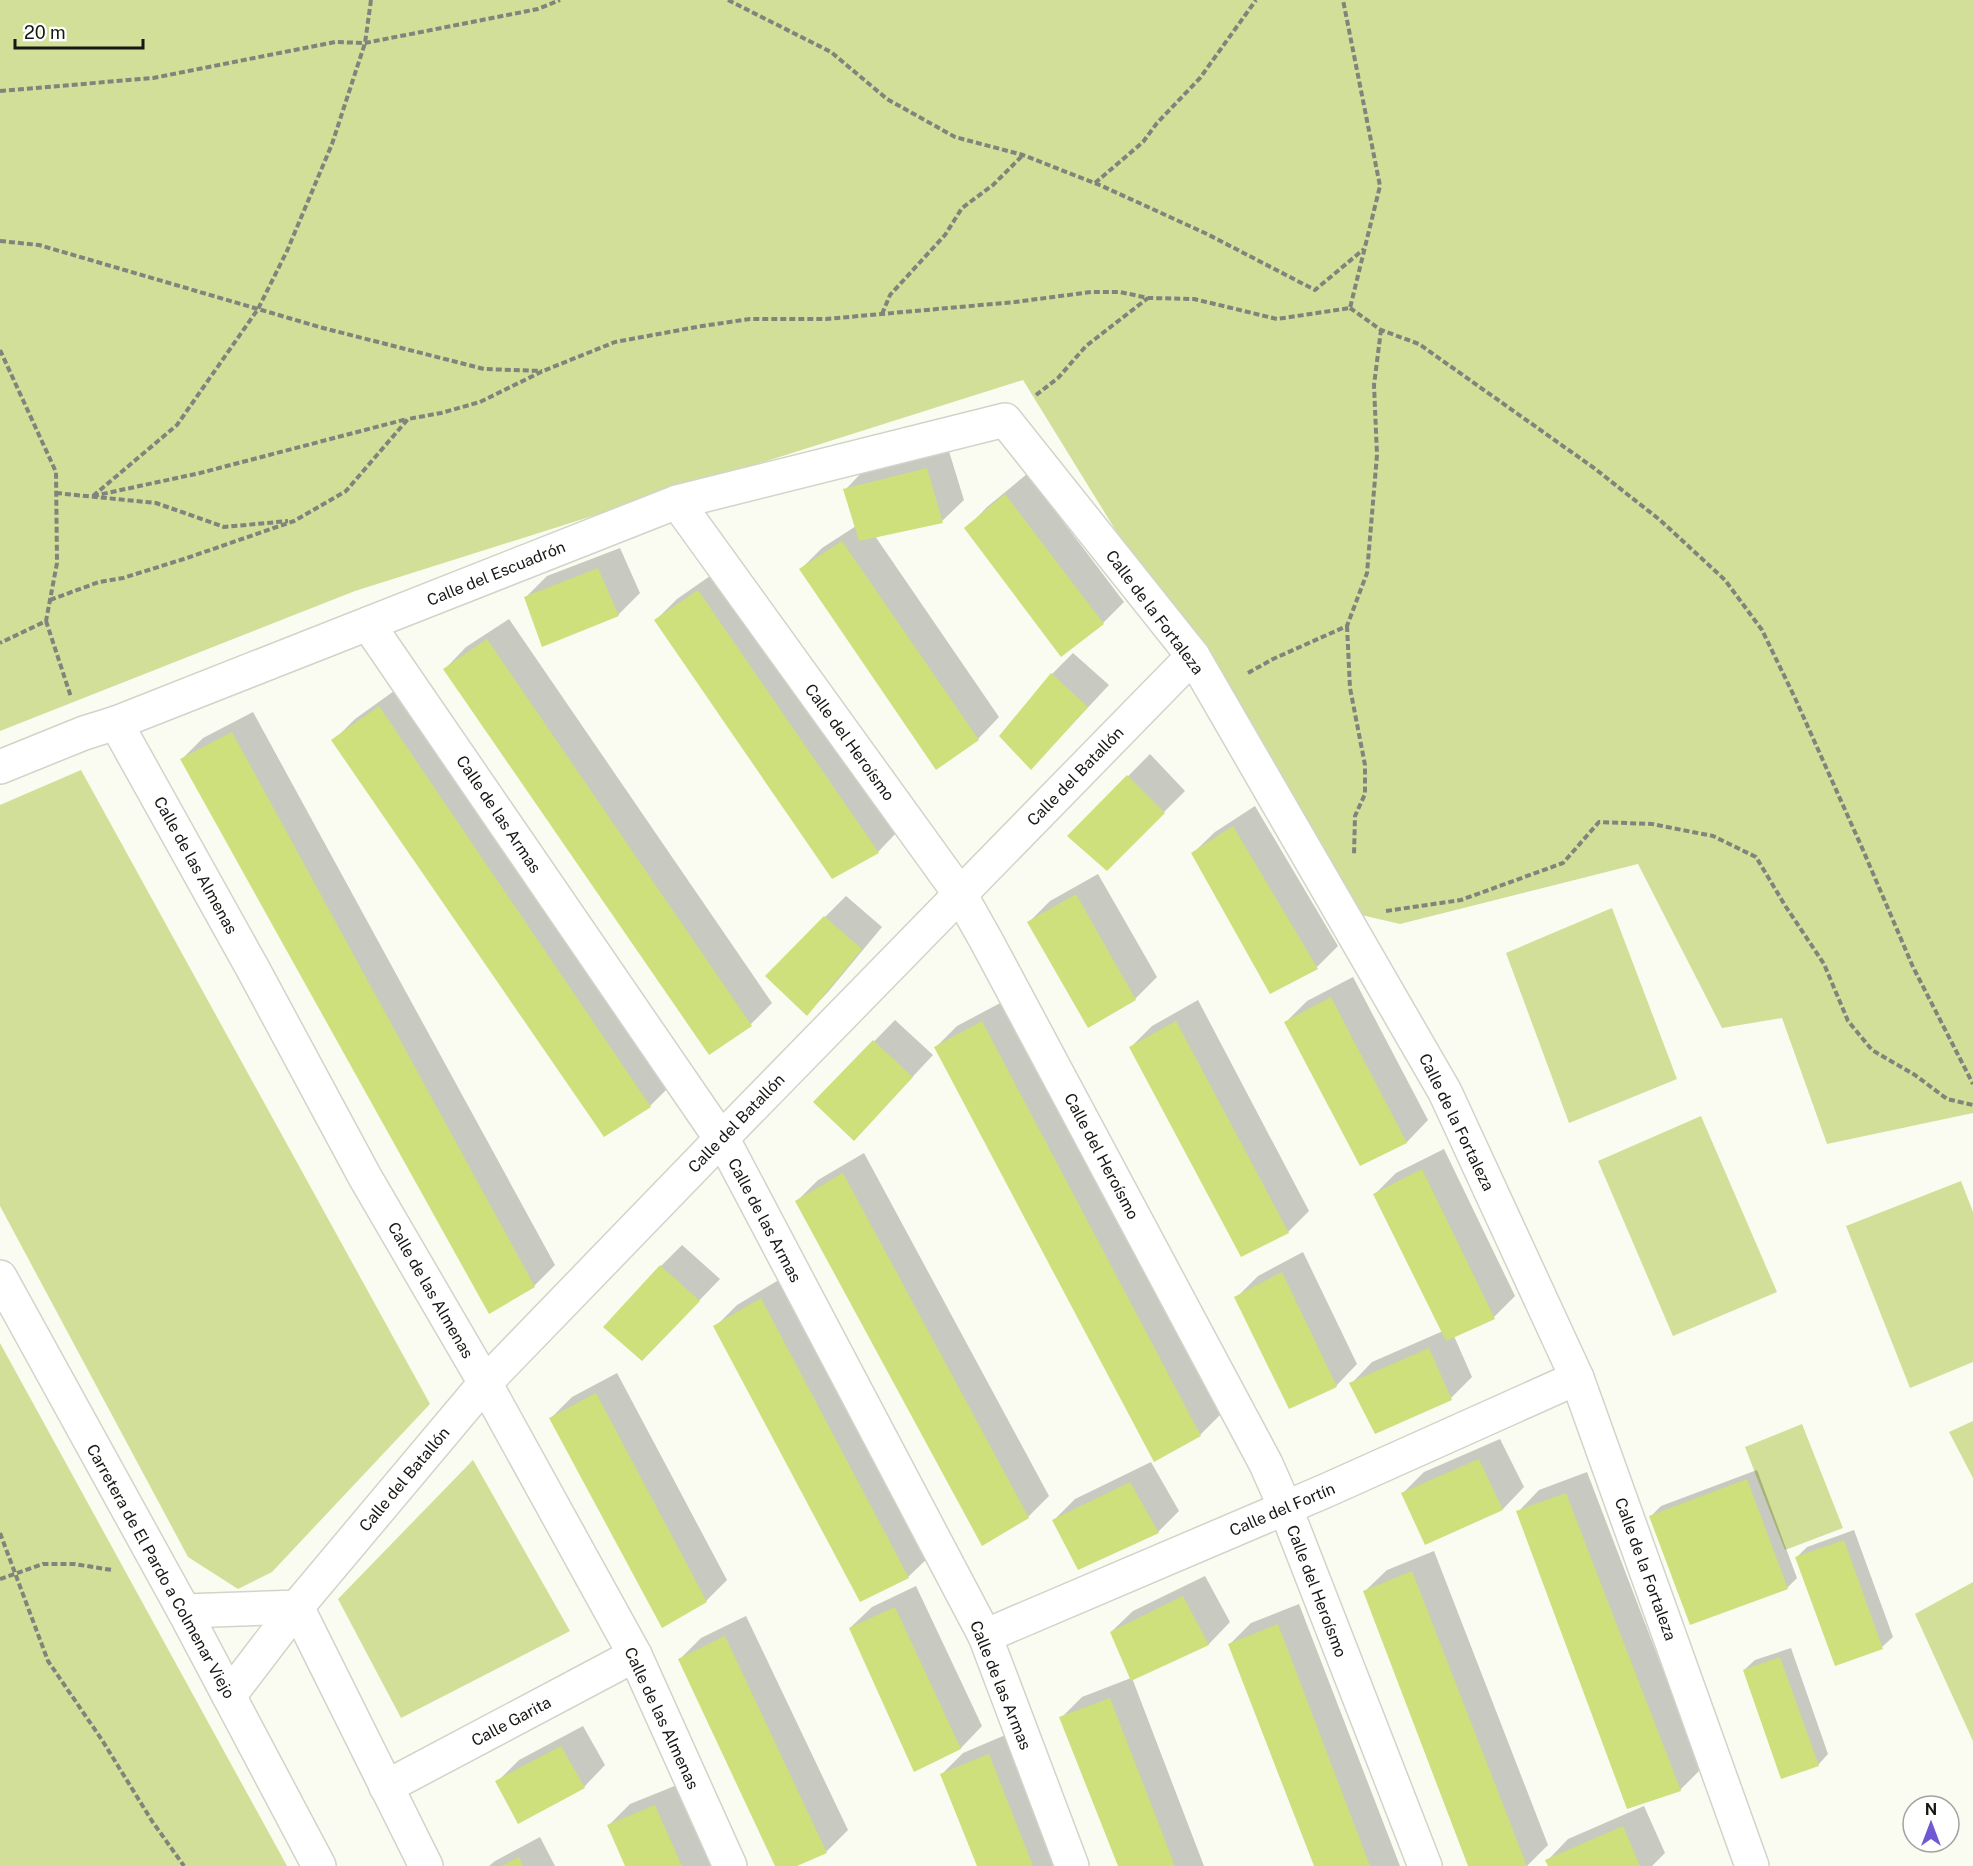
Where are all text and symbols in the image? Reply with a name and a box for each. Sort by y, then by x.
scale bar [15,12,142,50]
text: 20 m [24,22,66,43]
street label: Calle del Escuadrón [424,537,568,610]
street label: Calle de la Fortaleza [1102,546,1208,678]
street label: Calle del Heroísmo [801,680,898,805]
street label: Calle del Batallón [1023,723,1127,830]
street label: Calle de las Armas [452,752,545,877]
street label: Calle de las Almenas [150,793,241,937]
street label: Calle de la Fortaleza [1415,1050,1498,1194]
street label: Calle del Batallón [684,1070,788,1177]
street label: Calle del Heroísmo [1060,1090,1143,1223]
street label: Calle de las Armas [724,1155,805,1285]
street label: Calle de las Almenas [384,1219,477,1362]
street label: Calle del Batallón [355,1423,454,1535]
street label: Carretera de El Pardo a Colmenar Viejo [82,1441,239,1702]
street label: Calle del Fortín [1227,1479,1338,1540]
street label: Calle de la Fortaleza [1611,1495,1680,1643]
street label: Calle del Heroísmo [1283,1522,1350,1660]
street label: Calle de las Armas [966,1618,1035,1753]
street label: Calle de las Almenas [620,1644,703,1792]
street label: Calle Garita [468,1693,554,1750]
north arrow [1901,1794,1961,1854]
text: N [1925,1800,1937,1819]

